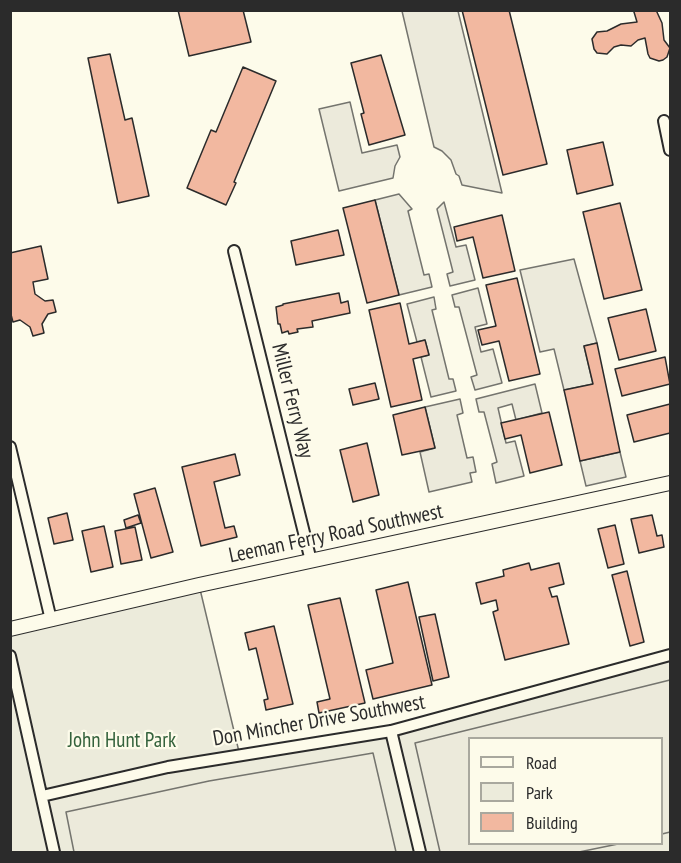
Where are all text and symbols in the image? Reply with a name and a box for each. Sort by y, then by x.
street label: Miller Ferry Way [266,341,318,461]
street label: Leeman Ferry Road Southwest [227,499,445,569]
street label: Don Mincher Drive Southwest [211,690,427,752]
park label: John Hunt Park [68,728,176,754]
legend [468,737,663,845]
text: Road [526,751,557,774]
text: Park [526,781,553,804]
text: Building [526,811,578,834]

